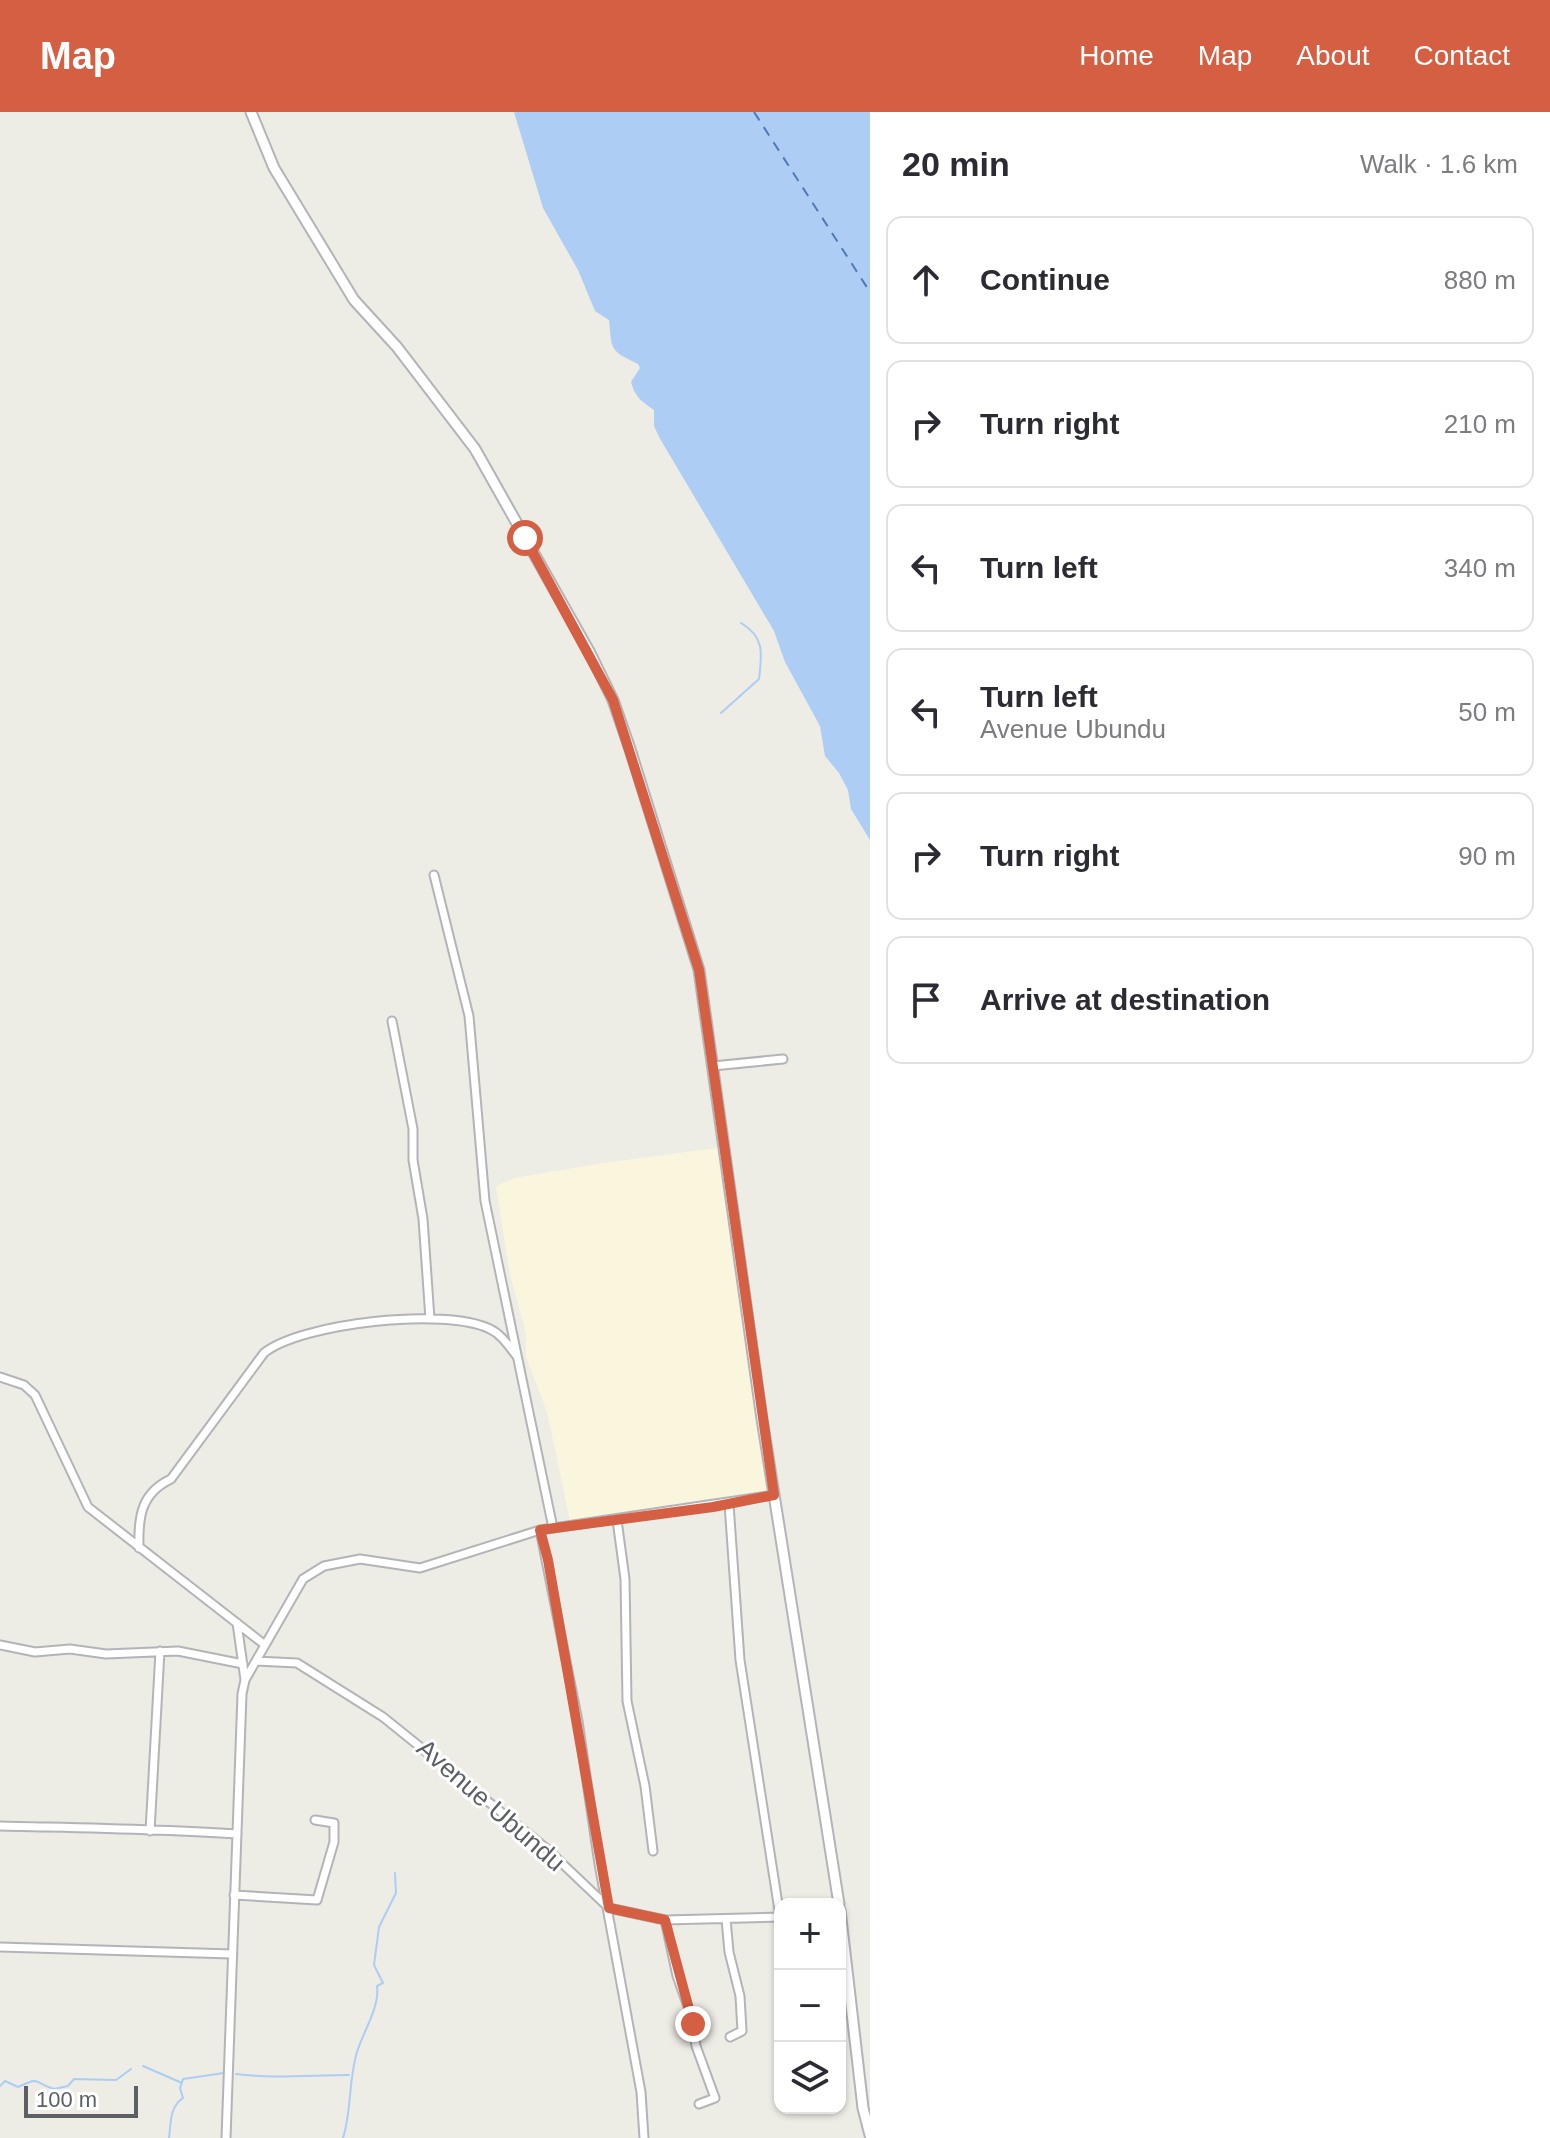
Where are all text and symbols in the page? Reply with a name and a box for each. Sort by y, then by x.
text: Map [40,35,116,77]
text: Home [1079,40,1154,71]
text: Map [1198,40,1252,71]
text: About [1296,40,1370,71]
text: Contact [1414,40,1510,71]
text: 20 min [902,145,1010,183]
text: Walk · 1.6 km [1360,149,1518,179]
icon: ahead [904,258,948,302]
text: Continue [980,263,1110,296]
text: 880 m [1444,265,1516,295]
icon: right [904,402,948,446]
text: Turn right [980,407,1119,440]
text: 210 m [1444,409,1516,439]
route start [507,520,543,556]
icon: left [904,546,948,590]
text: Turn left [980,551,1098,584]
text: 340 m [1444,553,1516,583]
text: Turn left [980,680,1098,713]
icon: left [904,690,948,734]
text: 50 m [1458,697,1516,727]
text: Avenue Ubundu [980,714,1166,744]
icon: right [904,834,948,878]
text: Turn right [980,839,1119,872]
text: 90 m [1458,841,1516,871]
icon: arrive [904,978,948,1022]
text: Arrive at destination [980,983,1270,1016]
street label: Avenue Ubundu [411,1733,571,1877]
map controls [774,1898,846,2114]
button: + [774,1898,846,1970]
button: − [774,1970,846,2042]
route end [675,2006,711,2042]
button: layers [774,2042,846,2114]
scale bar [24,2082,138,2118]
text: 100 m [36,2087,97,2112]

